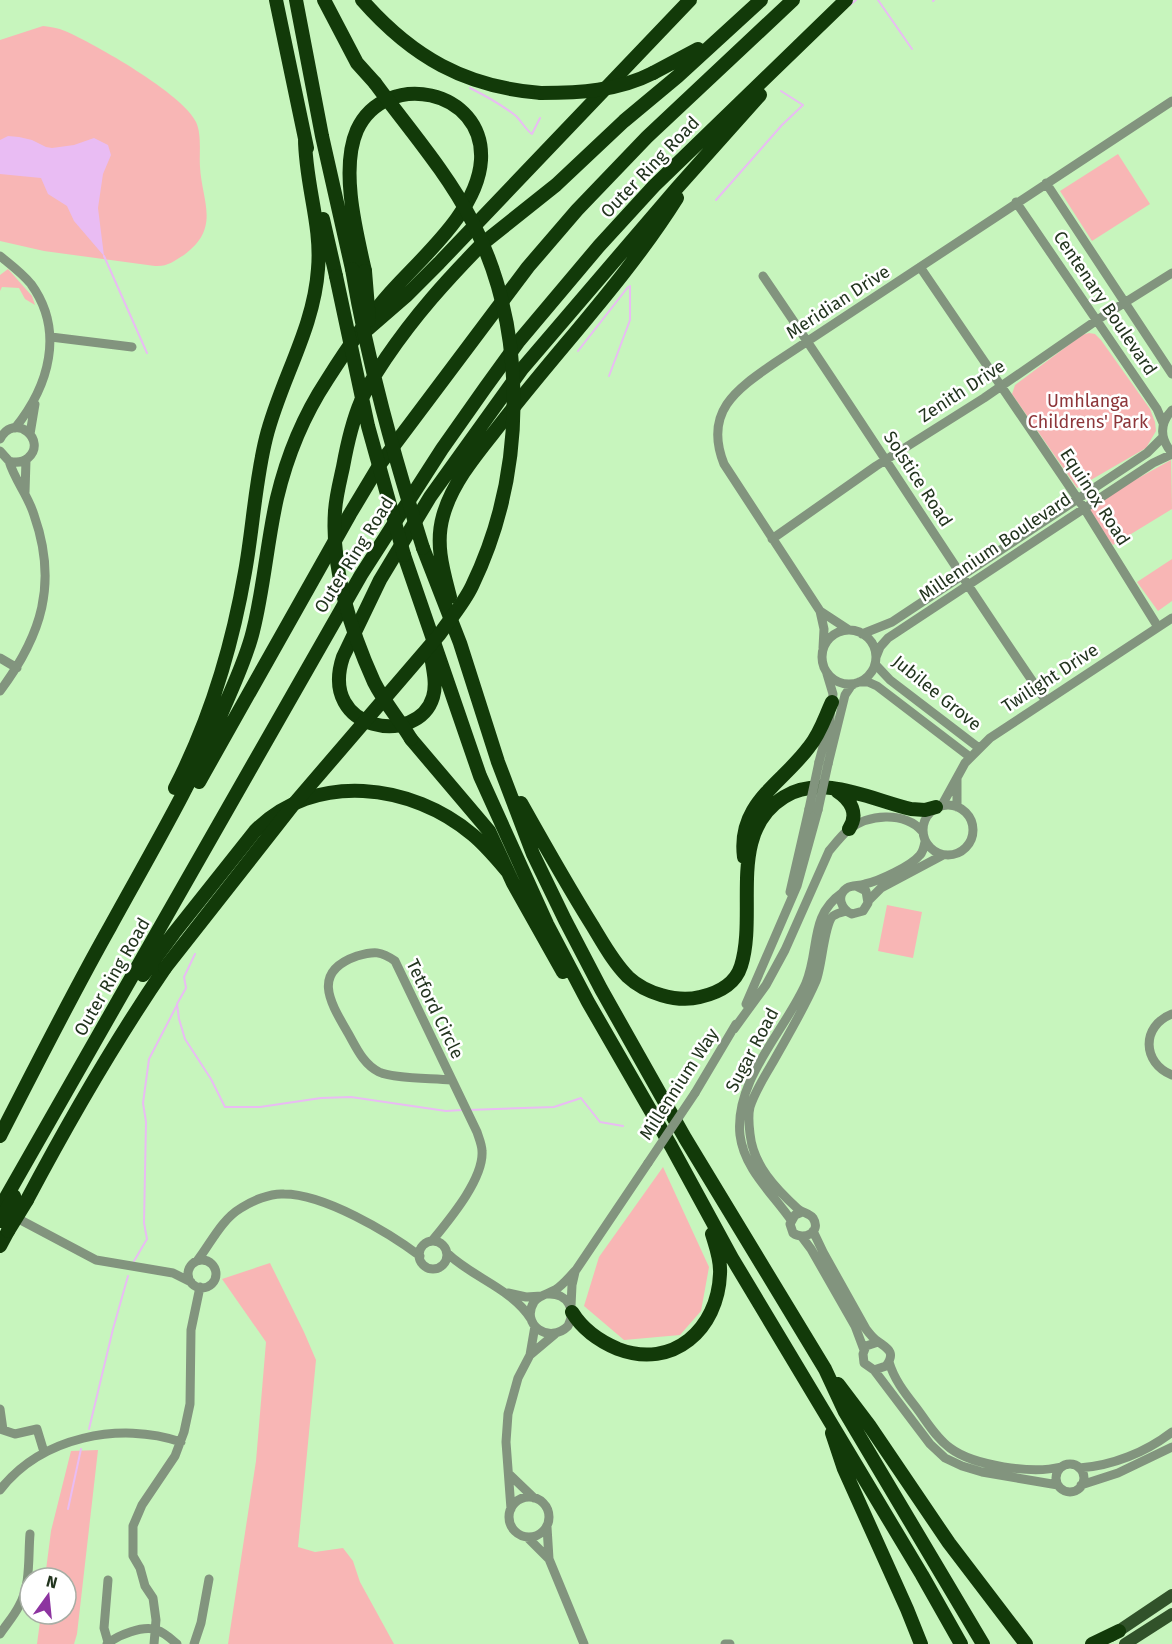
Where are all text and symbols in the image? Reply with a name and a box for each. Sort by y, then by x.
street label: Outer Ring Road [596,112,704,222]
street label: Centenary Boulevard [1049,227,1161,379]
street label: Meridian Drive [782,260,894,344]
street label: Zenith Drive [915,355,1009,427]
park label: Umhlanga Childrens' Park [1028,390,1149,433]
street label: Solstice Road [879,427,957,531]
street label: Equinox Road [1055,444,1135,550]
street label: Millennium Boulevard [915,488,1075,606]
street label: Outer Ring Road [309,493,399,617]
street label: Twilight Drive [998,639,1102,717]
street label: Jubilee Grove [888,650,986,736]
street label: Outer Ring Road [69,914,155,1040]
street label: Tetford Circle [401,956,469,1062]
street label: Sugar Road [721,1004,783,1096]
street label: Millennium Way [635,1024,723,1144]
north arrow [18,1566,78,1626]
text: N [44,1571,59,1593]

